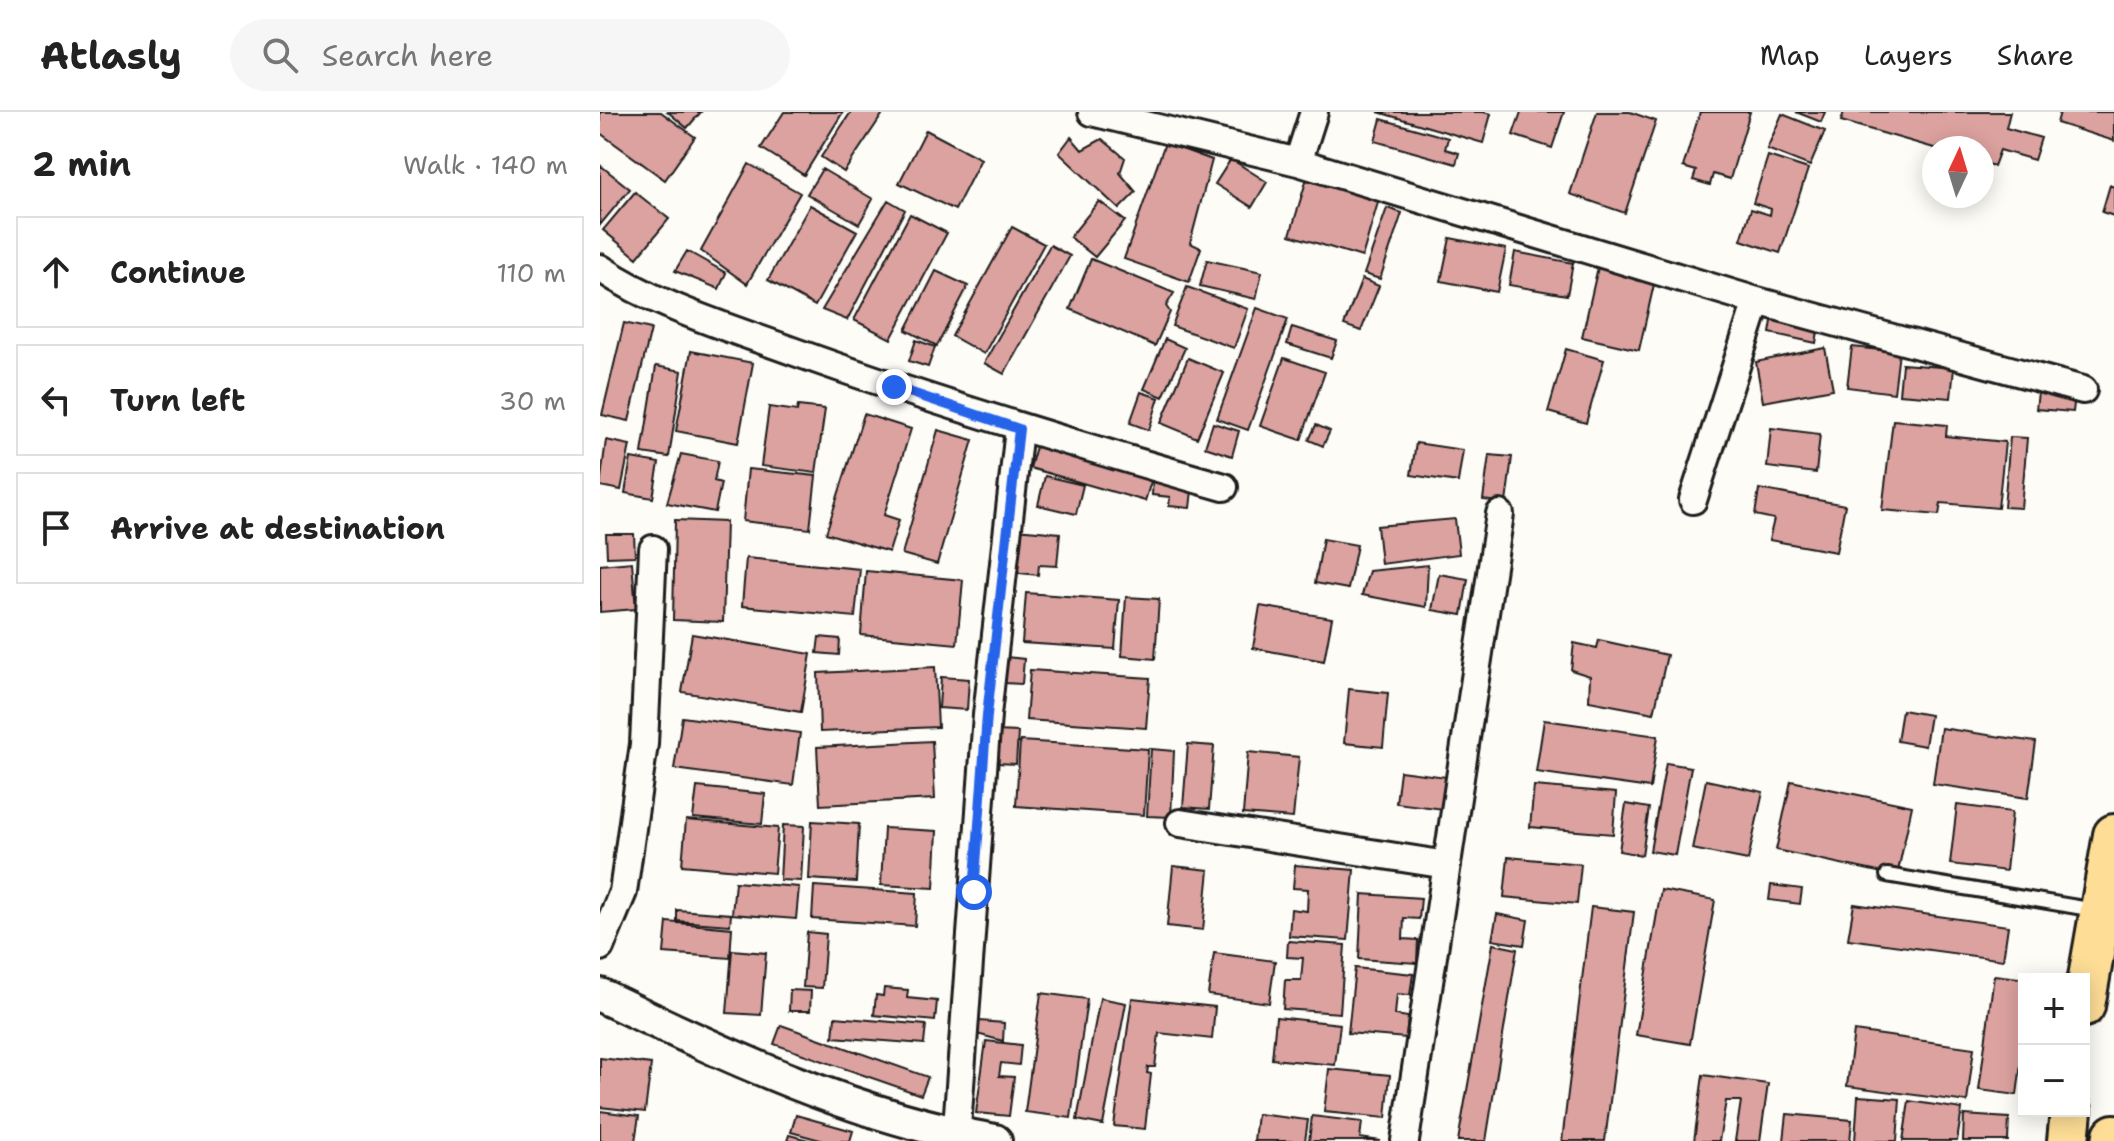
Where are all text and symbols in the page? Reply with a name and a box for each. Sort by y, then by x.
search box [230,19,790,91]
text: Atlasly [40,30,182,81]
icon: search [258,33,302,77]
text: Search here [322,35,493,76]
text: Map [1760,36,1820,74]
text: Layers [1864,36,1953,74]
text: Share [1997,36,2074,74]
north arrow [1922,136,1994,208]
text: 2 min [32,141,131,187]
text: Walk · 140 m [403,147,568,182]
icon: ahead [34,250,78,294]
text: Continue [110,252,246,293]
text: 110 m [496,255,566,290]
route end [876,369,912,405]
icon: left [34,378,78,422]
text: Turn left [110,380,245,421]
text: 30 m [499,383,566,418]
icon: arrive [34,506,78,550]
text: Arrive at destination [110,508,445,549]
route start [956,874,992,910]
map controls [2018,973,2090,1117]
button: + [2018,973,2090,1045]
button: − [2018,1045,2090,1117]

